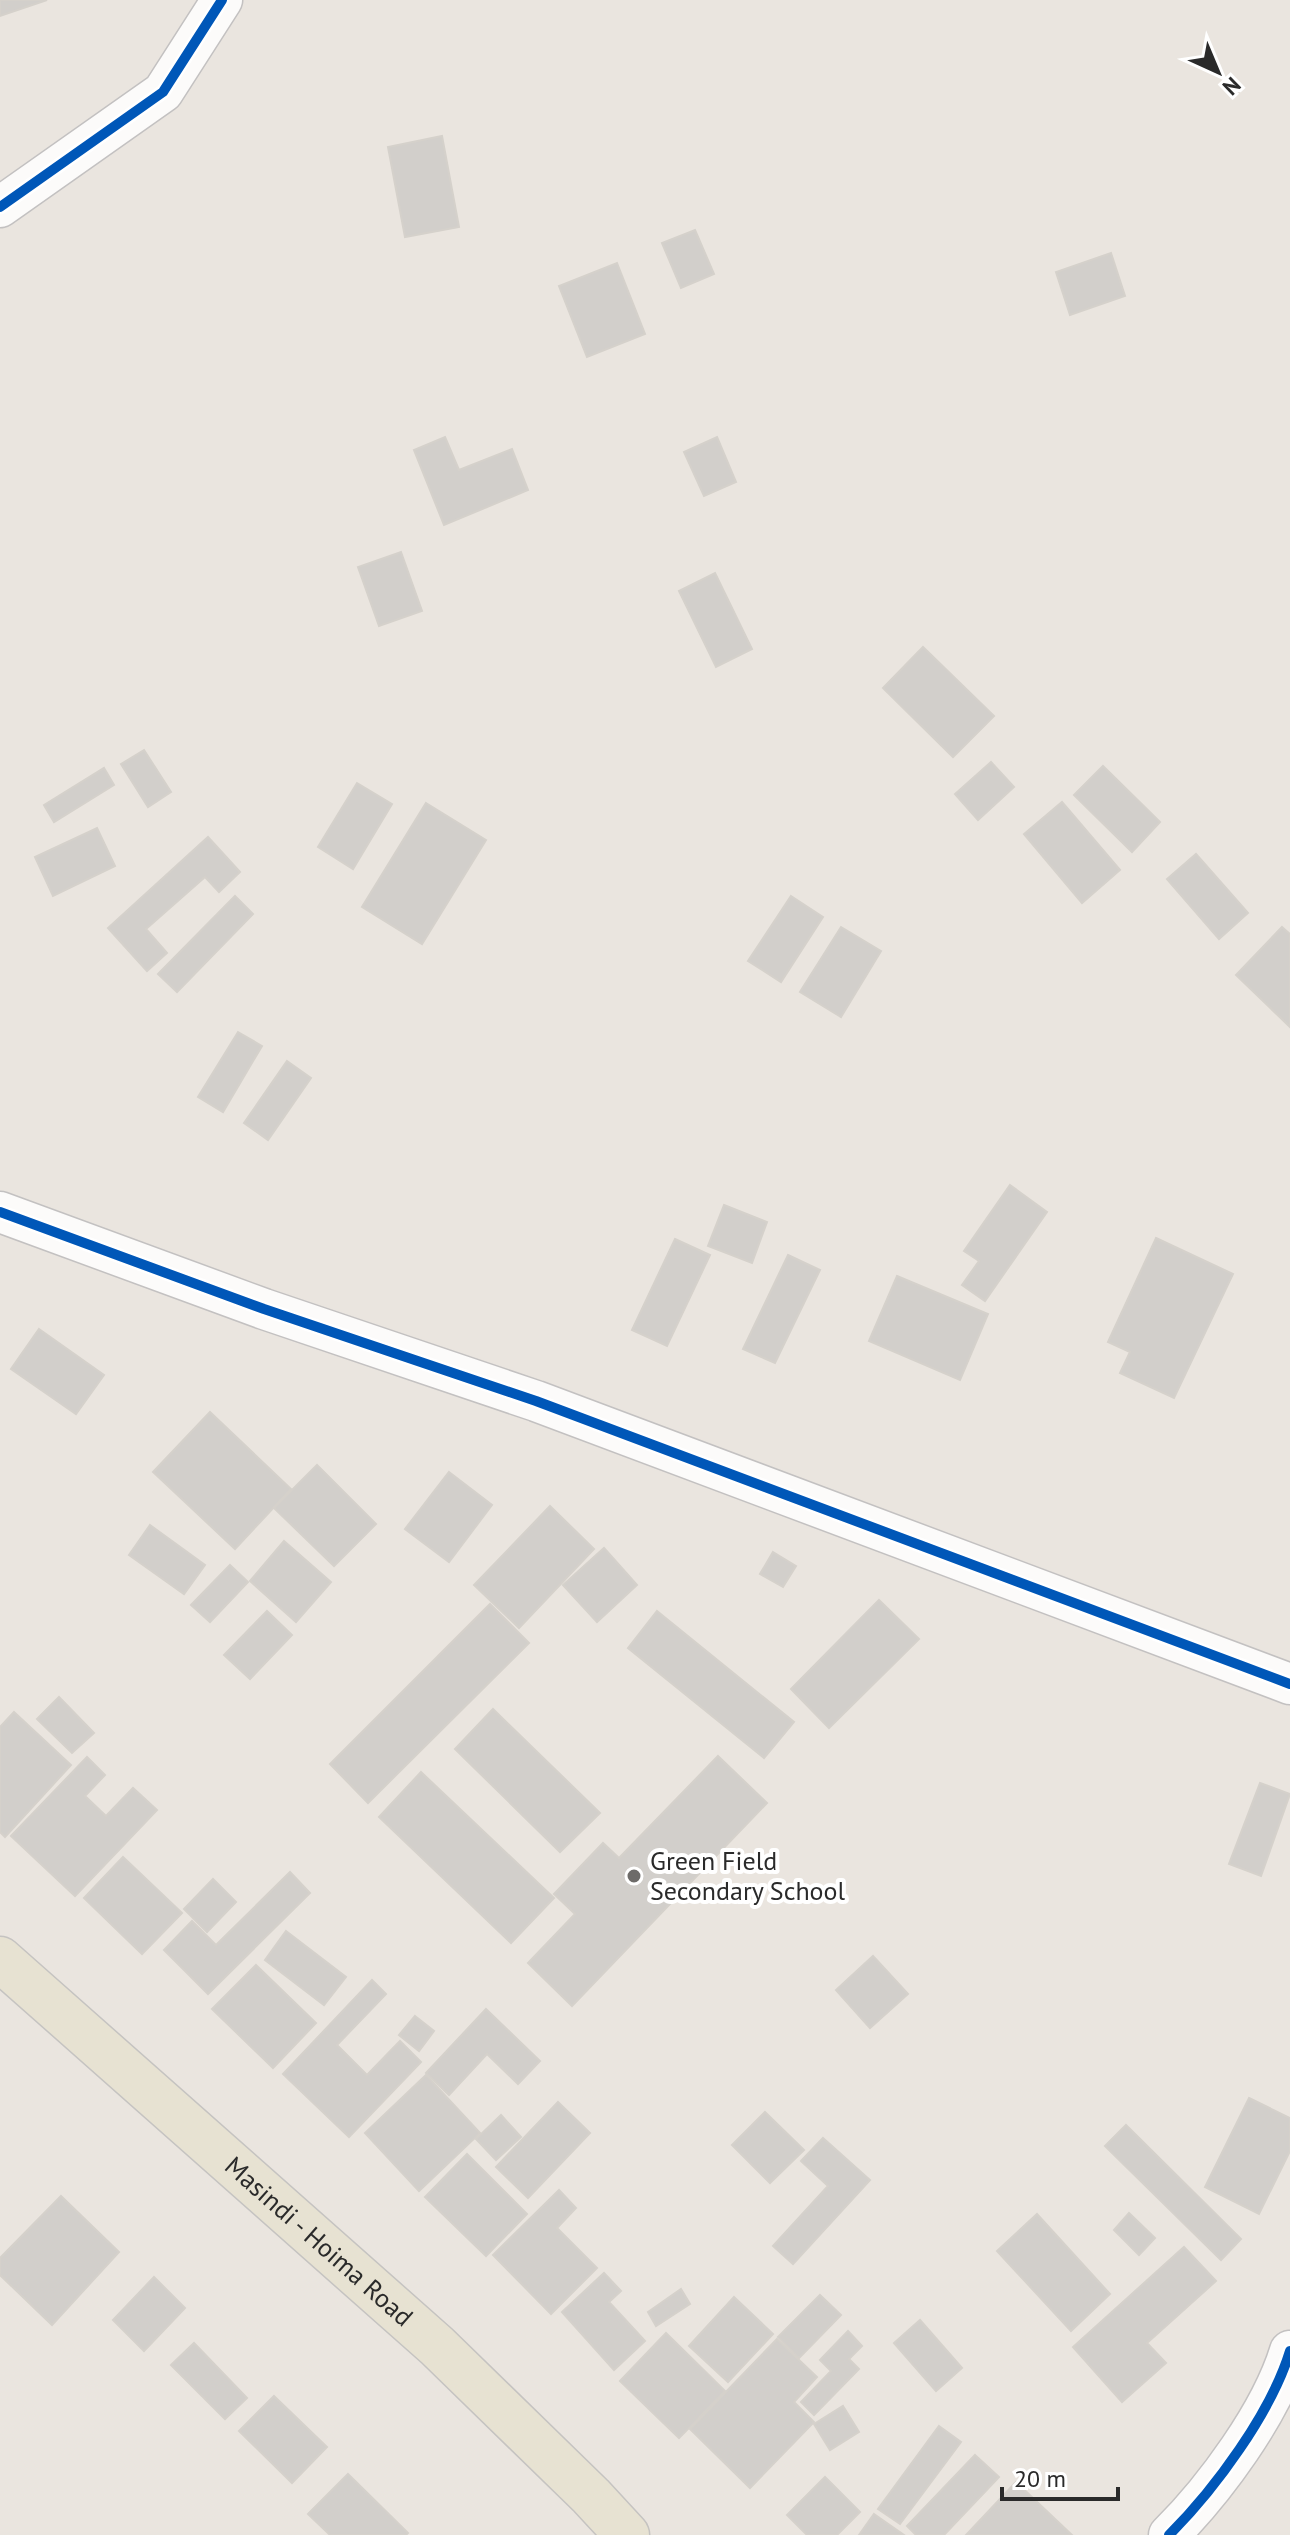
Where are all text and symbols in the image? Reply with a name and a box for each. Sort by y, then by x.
north arrow [1178,32,1258,112]
text: N [1217,71,1247,101]
place label: Green Field Secondary School [650,1844,845,1907]
marker: Green Field Secondary School [625,1867,643,1885]
street label: Masindi - Hoima Road [218,2149,420,2333]
scale bar [1002,2451,1118,2501]
text: 20 m [1014,2463,1066,2494]

